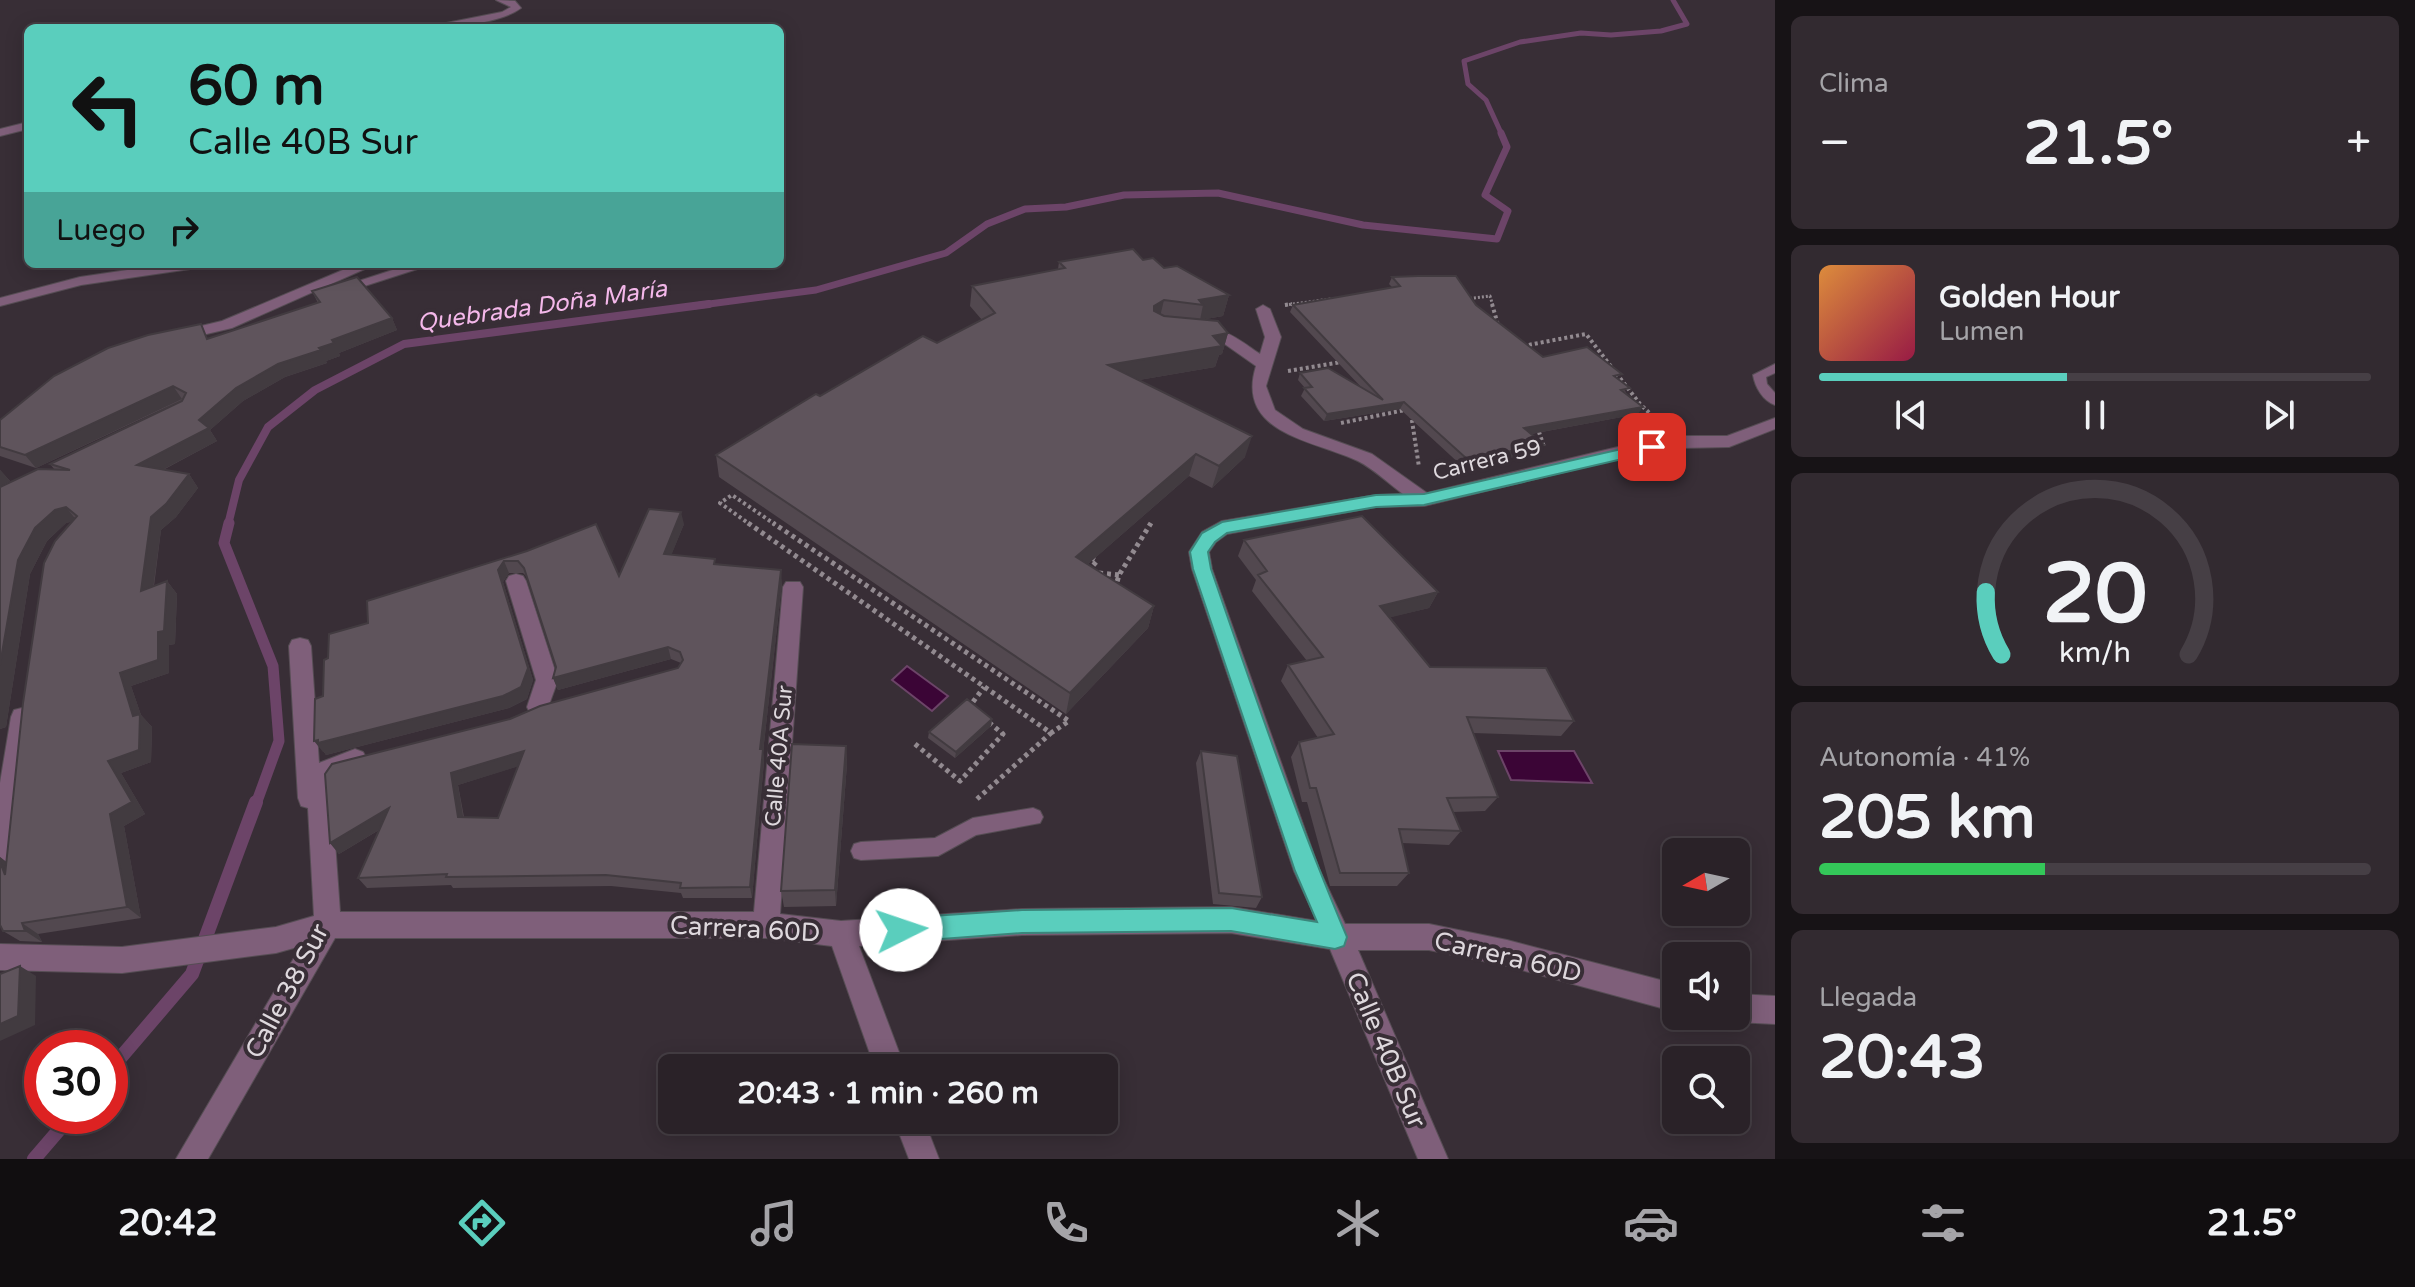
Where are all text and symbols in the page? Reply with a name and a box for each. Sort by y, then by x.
text: 60 m [188,53,324,120]
icon: left [56,56,160,160]
text: Clima [1819,68,1889,99]
text: 21.5° [2023,108,2173,180]
text: − [1819,117,1850,170]
text: + [2346,117,2371,170]
text: Calle 40B Sur [188,121,418,164]
icon: right [162,208,206,252]
text: Luego [56,212,146,249]
water label: Quebrada Doña María [415,274,669,338]
text: Golden Hour [1939,279,2120,316]
text: Lumen [1939,316,2024,347]
icon: previous [1889,393,1933,437]
icon: pause [2073,393,2117,437]
icon: next [2257,393,2301,437]
pin [1618,413,1686,481]
icon: arrive [1630,425,1674,469]
street label: Carrera 59 [1430,434,1544,486]
text: 20 [2043,545,2147,645]
text: km/h [2059,637,2131,671]
street label: Calle 40A Sur [760,684,798,828]
text: Autonomía · 41% [1819,742,2030,773]
text: 205 km [1819,782,2035,854]
north arrow [1662,838,1750,926]
map controls [1662,838,1750,1134]
position arrow [859,888,943,972]
street label: Carrera 60D [669,910,821,948]
street label: Calle 38 Sur [239,918,335,1064]
street label: Carrera 60D [1431,925,1585,989]
button: sound [1662,942,1750,1030]
street label: Calle 40B Sur [1339,967,1433,1133]
text: Llegada [1819,982,1917,1013]
text: 20:43 [1819,1022,1985,1094]
speed limit sign: 30 [24,1030,128,1134]
button: search [1662,1046,1750,1134]
text: 20:43 · 1 min · 260 m [737,1075,1039,1112]
icon: directions [454,1195,510,1251]
icon: music [746,1195,802,1251]
icon: phone [1038,1195,1094,1251]
icon: climate [1330,1195,1386,1251]
icon: car [1623,1195,1679,1251]
icon: filters [1915,1195,1971,1251]
text: 20:42 [118,1202,218,1245]
text: 21.5° [2207,1202,2297,1245]

